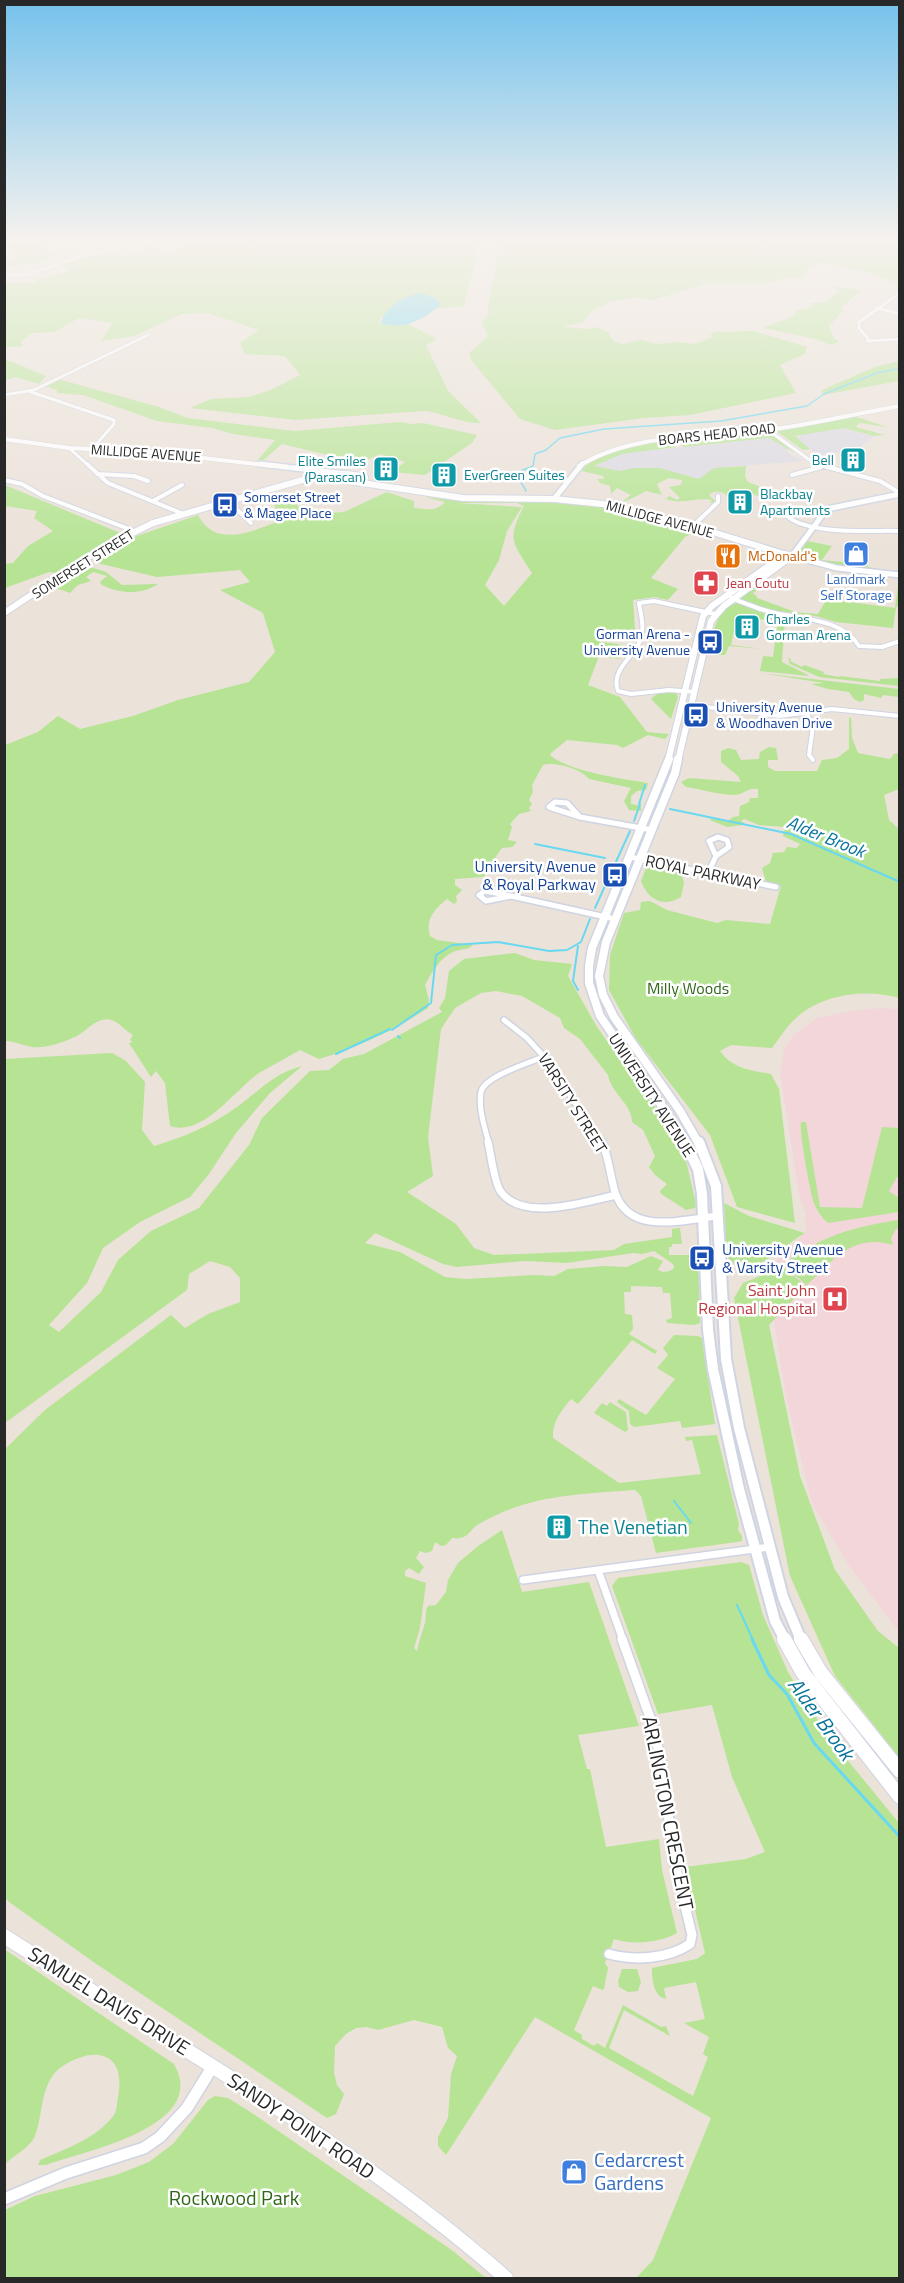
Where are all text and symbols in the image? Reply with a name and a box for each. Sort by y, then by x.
street label: BOARS HEAD ROAD [657,417,777,450]
street label: MILLIDGE AVENUE [90,438,202,467]
building icon: Bell [838,445,868,475]
place label: Bell [812,449,834,470]
place label: Elite Smiles (Parascan) [298,450,366,487]
building icon: Elite Smiles (Parascan) [371,454,401,484]
building icon: EverGreen Suites [429,460,459,490]
place label: EverGreen Suites [464,464,565,485]
place label: Blackbay Apartments [760,483,830,520]
place label: Somerset Street & Magee Place [244,486,340,523]
building icon: Blackbay Apartments [725,487,755,517]
bus stop icon: Somerset Street & Magee Place [210,490,240,520]
street label: MILLIDGE AVENUE [604,494,717,543]
street label: SOMERSET STREET [27,523,139,604]
shop icon: Landmark Self Storage [841,539,871,569]
restaurant icon: McDonald's [713,541,743,571]
place label: McDonald's [748,545,817,566]
pharmacy icon: Jean Coutu [691,568,721,598]
place label: Landmark Self Storage [820,568,892,605]
place label: Jean Coutu [726,572,789,593]
place label: Charles Gorman Arena [766,608,851,645]
building icon: Charles Gorman Arena [732,612,762,642]
place label: Gorman Arena - University Avenue [584,623,690,660]
bus stop icon: Gorman Arena - University Avenue [695,627,725,657]
place label: University Avenue & Woodhaven Drive [716,696,832,733]
bus stop icon: University Avenue & Woodhaven Drive [681,700,711,730]
water label: Alder Brook [783,809,871,865]
street label: ROYAL PARKWAY [643,848,763,896]
place label: University Avenue & Royal Parkway [475,854,596,896]
bus stop icon: University Avenue & Royal Parkway [600,860,630,890]
park label: Milly Woods [647,976,729,1000]
street label: UNIVERSITY AVENUE [603,1028,701,1162]
street label: VARSITY STREET [532,1048,614,1158]
place label: University Avenue & Varsity Street [722,1237,843,1279]
bus stop icon: University Avenue & Varsity Street [687,1243,717,1273]
place label: Saint John Regional Hospital [698,1278,816,1320]
hospital icon: Saint John Regional Hospital [820,1284,850,1314]
place label: The Venetian [578,1511,688,1542]
building icon: The Venetian [544,1512,574,1542]
water label: Alder Brook [781,1670,865,1769]
street label: ARLINGTON CRESCENT [634,1713,703,1913]
street label: SAMUEL DAVIS DRIVE [22,1938,196,2063]
street label: SANDY POINT ROAD [221,2065,381,2187]
place label: Cedarcrest Gardens [594,2144,684,2198]
shop icon: Cedarcrest Gardens [559,2157,589,2187]
park label: Rockwood Park [169,2182,300,2213]

